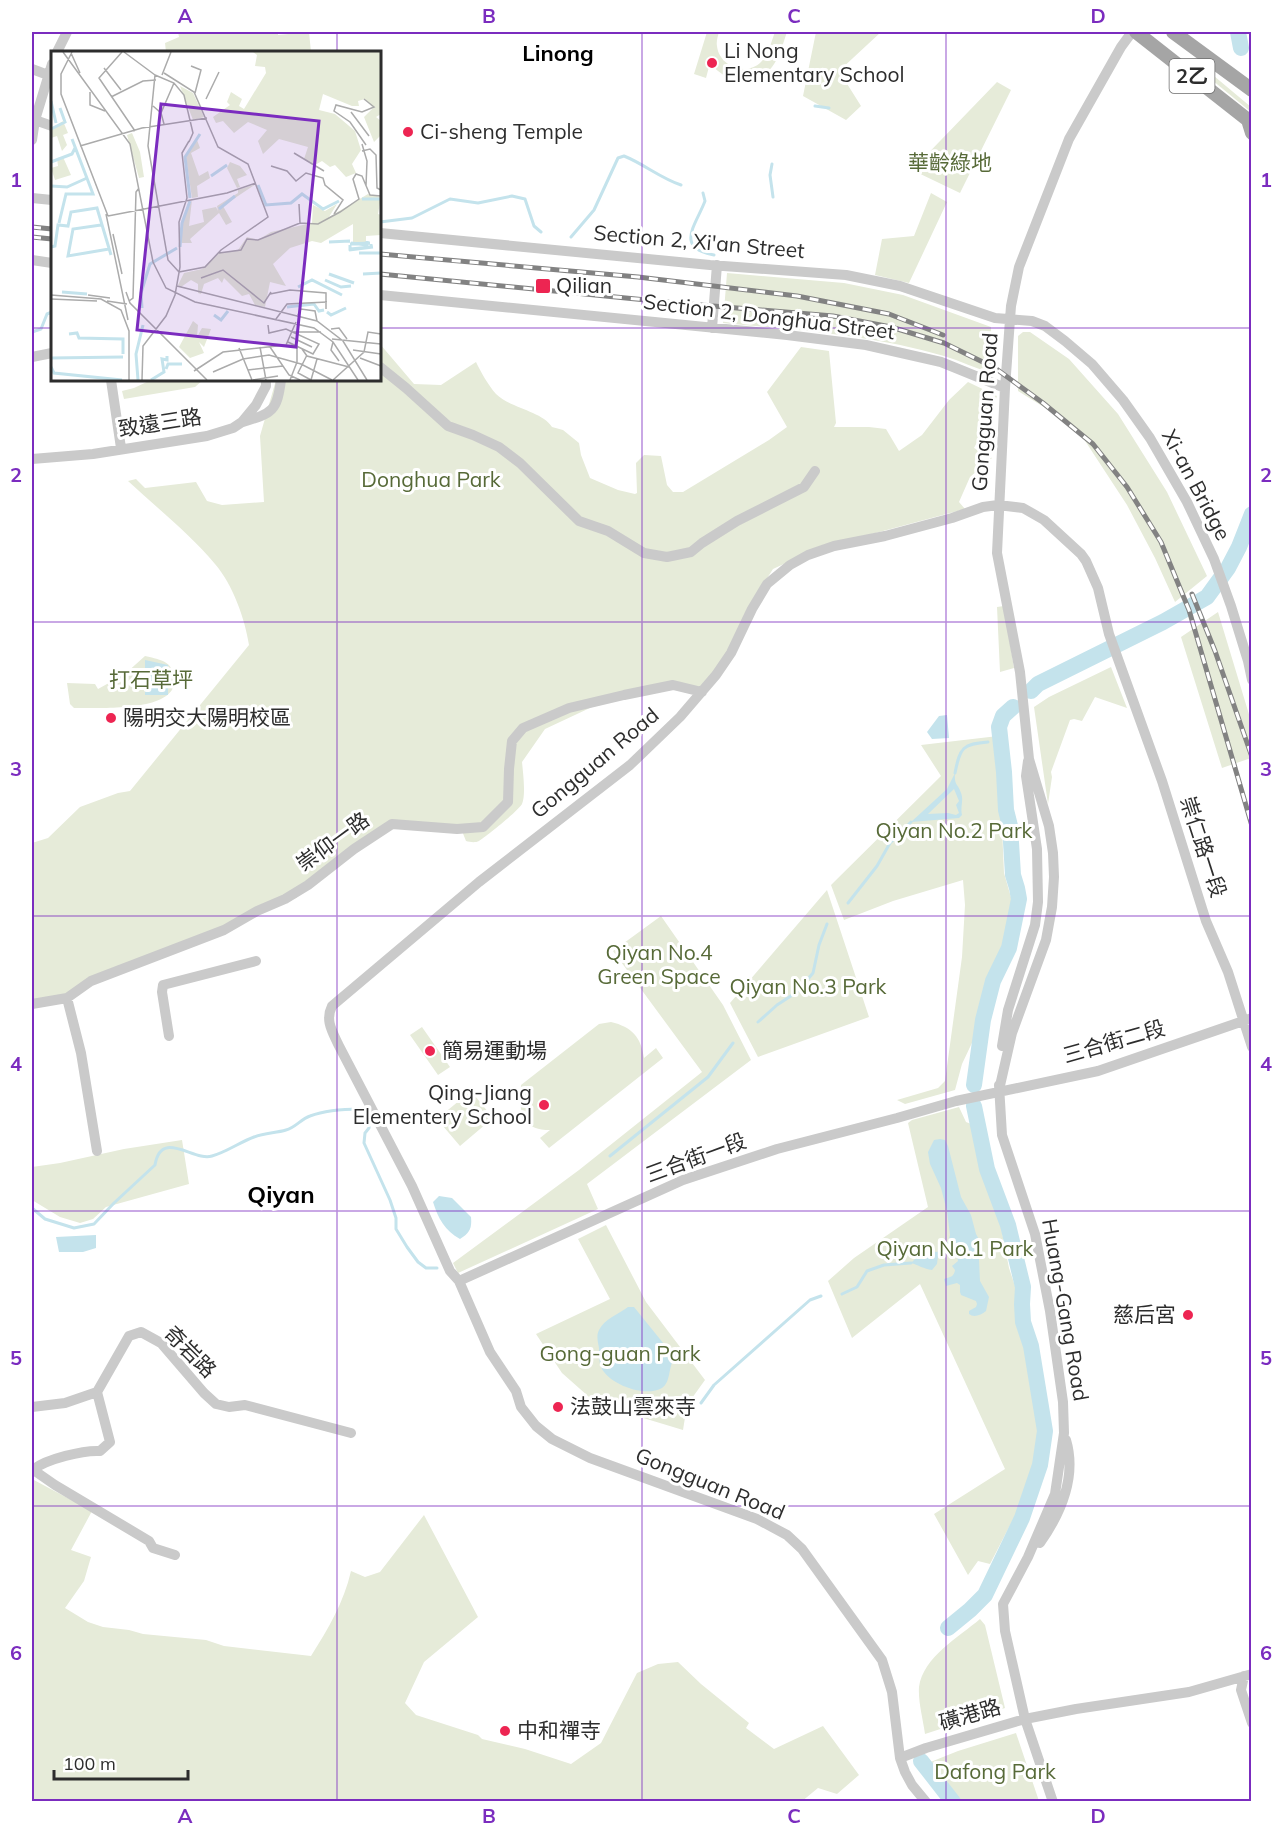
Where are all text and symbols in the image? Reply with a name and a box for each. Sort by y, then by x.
text: A [178,3,193,28]
text: B [482,3,496,28]
text: C [787,3,801,28]
text: D [1090,3,1106,28]
place label: Li Nong Elementary School [724,37,905,87]
district label: Linong [522,39,594,67]
inset map [51,51,381,381]
marker: Li Nong Elementary School [705,56,719,70]
road number: 2乙 [1170,59,1214,93]
place label: Ci-sheng Temple [420,118,583,144]
marker: Ci-sheng Temple [401,125,415,139]
park label: 華齡綠地 [908,149,992,175]
text: 1 [10,167,22,192]
text: 1 [1260,167,1272,192]
street label: Section 2, Xi'an Street [593,219,806,263]
place label: Qilian [556,272,612,298]
marker: Qilian [534,277,552,295]
street label: Section 2, Donghua Street [642,288,896,344]
street label: Gongguan Road [965,332,1003,492]
street label: 致遠三路 [116,403,203,441]
street label: Xi-an Bridge [1157,425,1237,544]
text: 2 [10,462,22,487]
text: 2 [1260,462,1272,487]
park label: Donghua Park [361,466,501,492]
park label: 打石草坪 [109,666,193,692]
street label: Gongguan Road [525,701,664,823]
place label: 陽明交大陽明校區 [123,704,291,730]
marker: 陽明交大陽明校區 [104,711,118,725]
text: 3 [10,756,22,781]
text: 3 [1260,756,1272,781]
street label: 崇仁路一段 [1175,793,1233,901]
street label: 崇仰一路 [291,806,374,876]
park label: Qiyan No.2 Park [876,817,1033,843]
park label: Qiyan No.4 Green Space [597,939,721,989]
park label: Qiyan No.3 Park [730,973,887,999]
street label: 三合街二段 [1060,1014,1168,1068]
place label: 簡易運動場 [442,1037,547,1063]
marker: 簡易運動場 [423,1044,437,1058]
text: 4 [10,1051,22,1076]
text: 4 [1260,1051,1272,1076]
place label: Qing-Jiang Elementery School [353,1079,532,1129]
marker: Qing-Jiang Elementery School [537,1098,551,1112]
street label: 三合街一段 [642,1127,749,1187]
district label: Qiyan [247,1179,315,1209]
street label: Huang-Gang Road [1037,1217,1095,1403]
park label: Qiyan No.1 Park [877,1235,1034,1261]
place label: 慈后宮 [1113,1301,1176,1327]
marker: 慈后宮 [1181,1308,1195,1322]
street label: 奇岩路 [159,1320,222,1383]
park label: Gong-guan Park [540,1340,701,1366]
text: 5 [10,1345,22,1370]
text: 5 [1260,1345,1272,1370]
place label: 法鼓山雲來寺 [570,1393,696,1419]
marker: 法鼓山雲來寺 [551,1400,565,1414]
street label: Gongguan Road [632,1441,789,1525]
text: 6 [10,1640,22,1665]
text: 6 [1260,1640,1272,1665]
street label: 磺港路 [936,1693,1004,1735]
place label: 中和禪寺 [517,1717,601,1743]
marker: 中和禪寺 [498,1724,512,1738]
scale bar [54,1743,188,1781]
text: 100 m [63,1752,116,1775]
park label: Dafong Park [934,1758,1056,1784]
text: A [178,1803,193,1828]
text: B [482,1803,496,1828]
text: C [787,1803,801,1828]
text: D [1090,1803,1106,1828]

